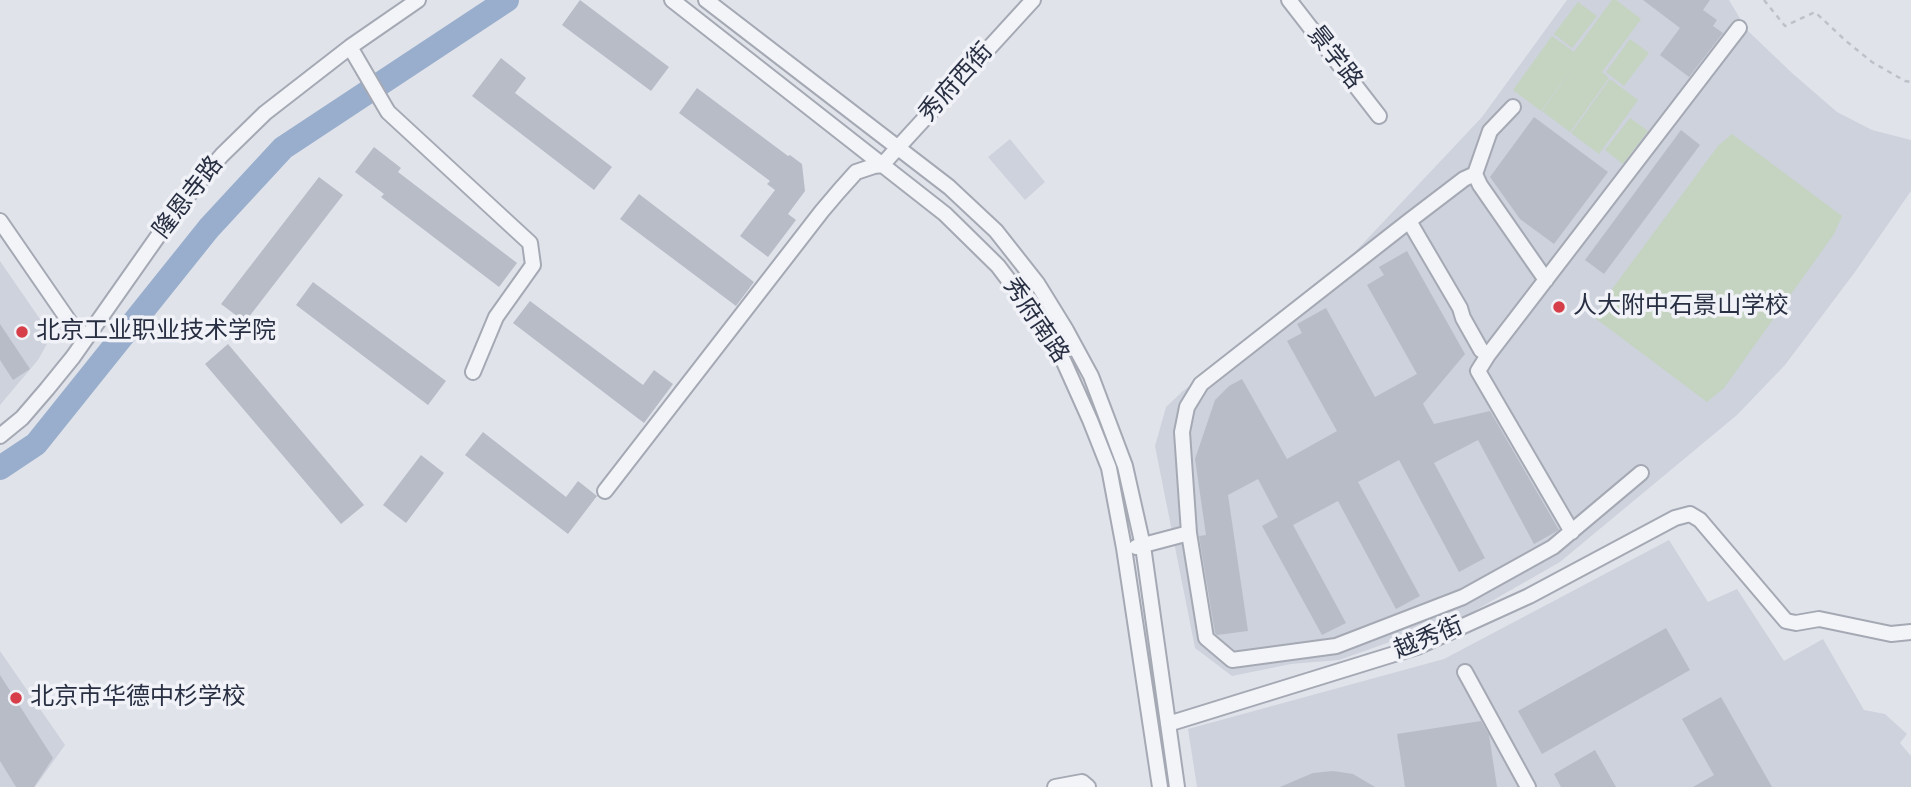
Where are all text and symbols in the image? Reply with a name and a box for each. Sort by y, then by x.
street label: 景学路 [1300,21,1368,95]
street label: 秀府西街 [914,38,1000,128]
street label: 隆恩寺路 [148,151,230,245]
street label: 秀府南路 [996,273,1074,369]
place label: 人大附中石景山学校 [1573,293,1789,321]
marker: 人大附中石景山学校 [1551,299,1567,315]
place label: 北京工业职业技术学院 [36,318,276,346]
marker: 北京工业职业技术学院 [14,324,30,340]
street label: 越秀街 [1390,612,1468,666]
place label: 北京市华德中杉学校 [30,684,246,712]
marker: 北京市华德中杉学校 [8,690,24,706]

